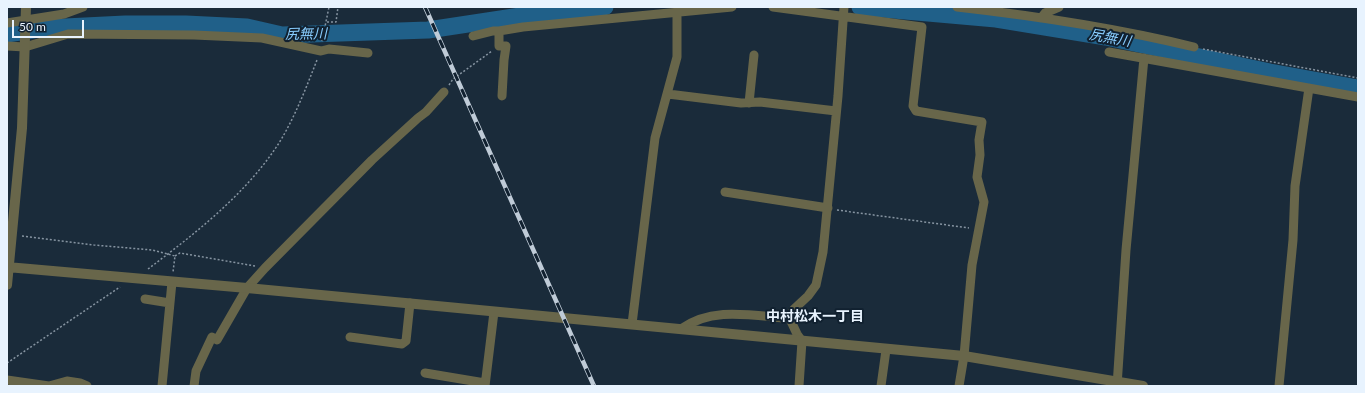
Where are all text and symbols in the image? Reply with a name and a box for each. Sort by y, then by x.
scale bar [14,12,86,38]
text: 50 m [19,19,46,34]
water label: 尻無川 [285,25,327,43]
water label: 尻無川 [1088,26,1132,50]
district label: 中村松木一丁目 [766,308,864,324]

